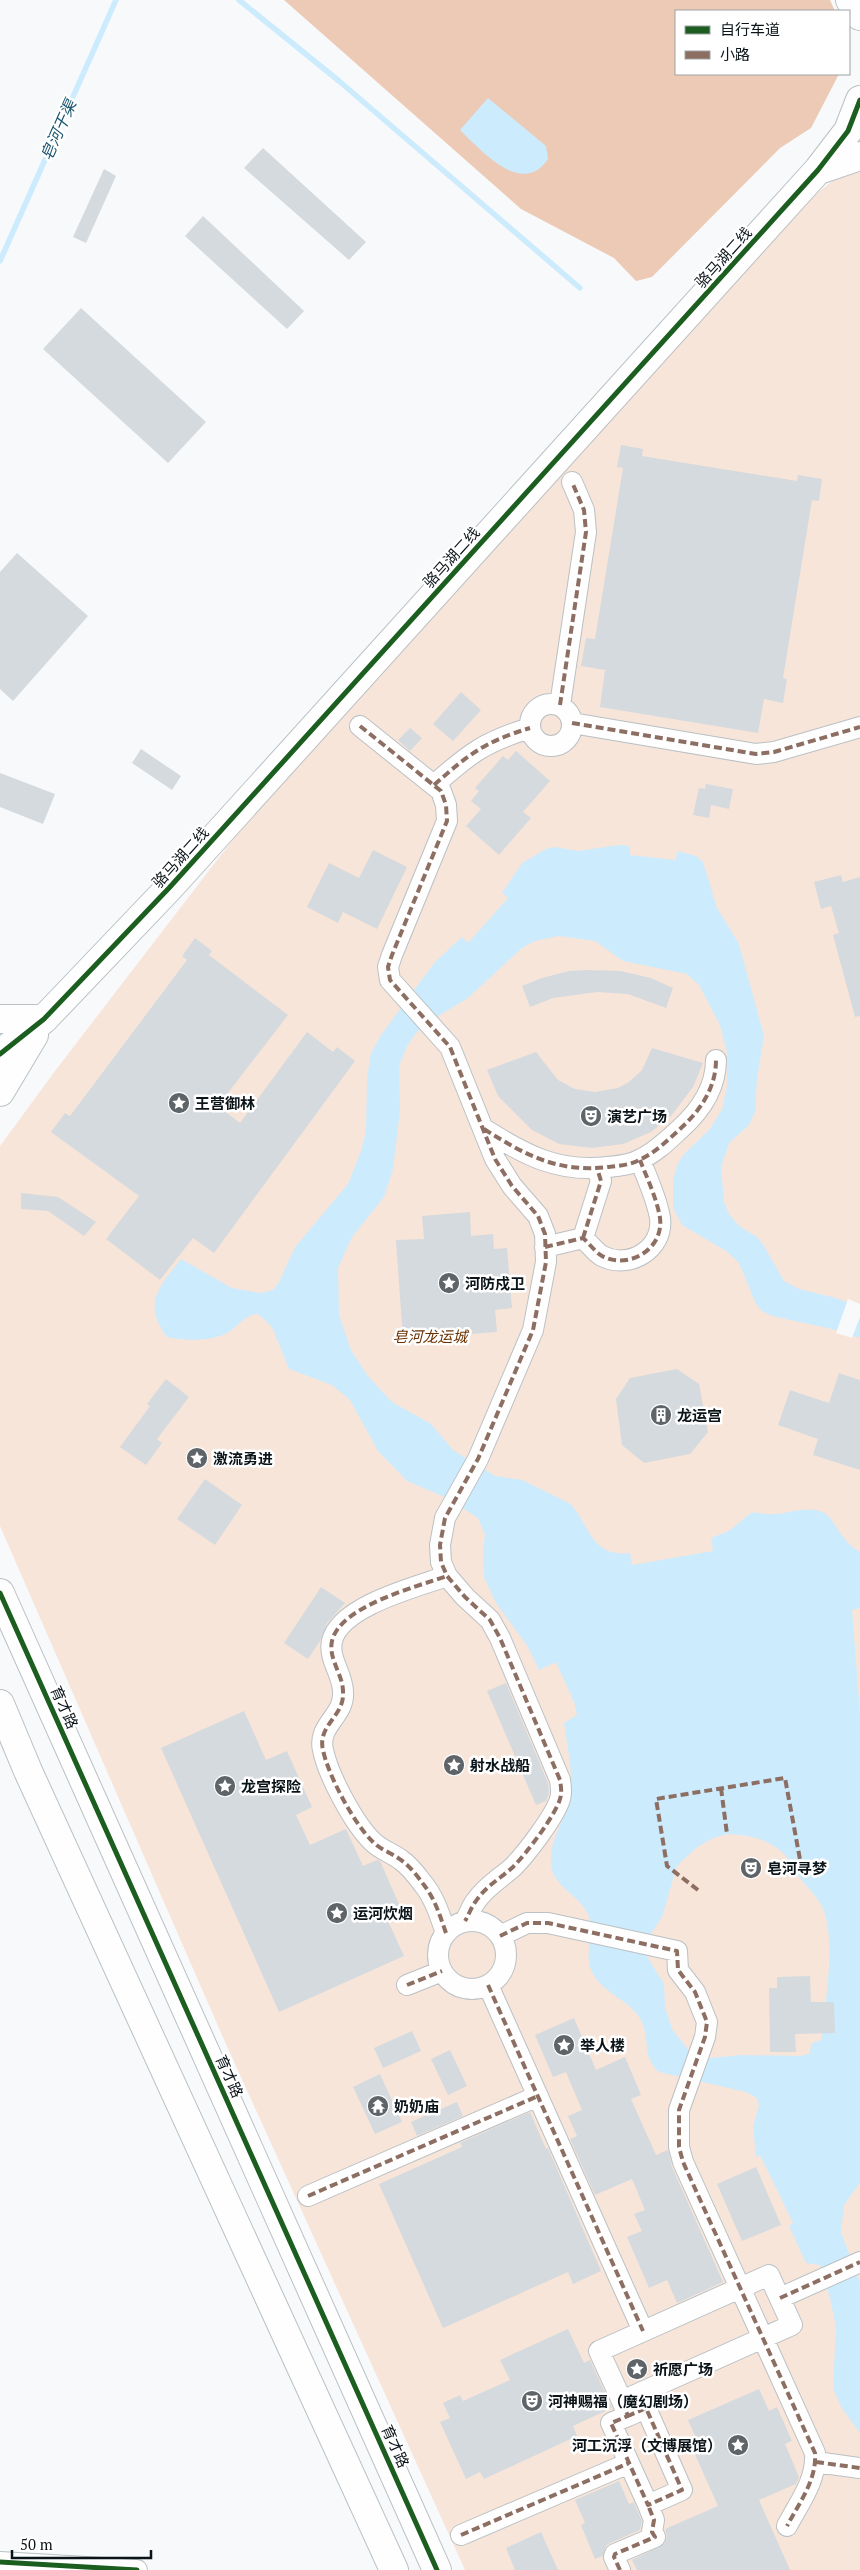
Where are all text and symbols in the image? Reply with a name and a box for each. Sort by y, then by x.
legend [675,10,850,75]
text: 自行车道 [720,19,780,39]
text: 小路 [720,44,750,64]
water label: 皂河干渠 [35,94,82,164]
street label: 骆马湖二线 [690,222,756,292]
street label: 骆马湖二线 [418,522,484,592]
street label: 骆马湖二线 [147,822,213,892]
place icon: 王营御林 [167,1091,191,1115]
place label: 王营御林 [195,1093,255,1113]
theatre icon: 演艺广场 [579,1104,603,1128]
place label: 演艺广场 [607,1106,667,1126]
place icon: 河防戍卫 [437,1271,461,1295]
place label: 河防戍卫 [465,1273,525,1293]
park label: 皂河龙运城 [392,1326,469,1346]
building icon: 龙运宫 [649,1403,673,1427]
place label: 龙运宫 [677,1405,722,1425]
place icon: 激流勇进 [185,1446,209,1470]
place label: 激流勇进 [213,1448,273,1468]
street label: 育才路 [47,1682,83,1732]
place icon: 射水战船 [442,1753,466,1777]
place label: 射水战船 [470,1755,530,1775]
place icon: 龙宫探险 [213,1774,237,1798]
place label: 龙宫探险 [241,1776,301,1796]
theatre icon: 皂河寻梦 [739,1856,763,1880]
place label: 皂河寻梦 [767,1858,827,1878]
place icon: 运河炊烟 [325,1901,349,1925]
place label: 运河炊烟 [353,1903,413,1923]
place icon: 举人楼 [552,2033,576,2057]
place label: 举人楼 [580,2035,625,2055]
street label: 育才路 [212,2051,248,2101]
temple icon: 奶奶庙 [366,2094,390,2118]
place label: 奶奶庙 [394,2096,439,2116]
place icon: 祈愿广场 [625,2357,649,2381]
place label: 祈愿广场 [653,2359,713,2379]
theatre icon: 河神赐福（魔幻剧场） [520,2389,544,2413]
place label: 河神赐福（魔幻剧场） [548,2391,698,2411]
street label: 育才路 [378,2421,414,2471]
place icon: 河工沉浮（文博展馆） [726,2433,750,2457]
place label: 河工沉浮（文博展馆） [572,2435,722,2455]
scale bar [12,2528,151,2560]
text: 50 m [20,2534,53,2554]

